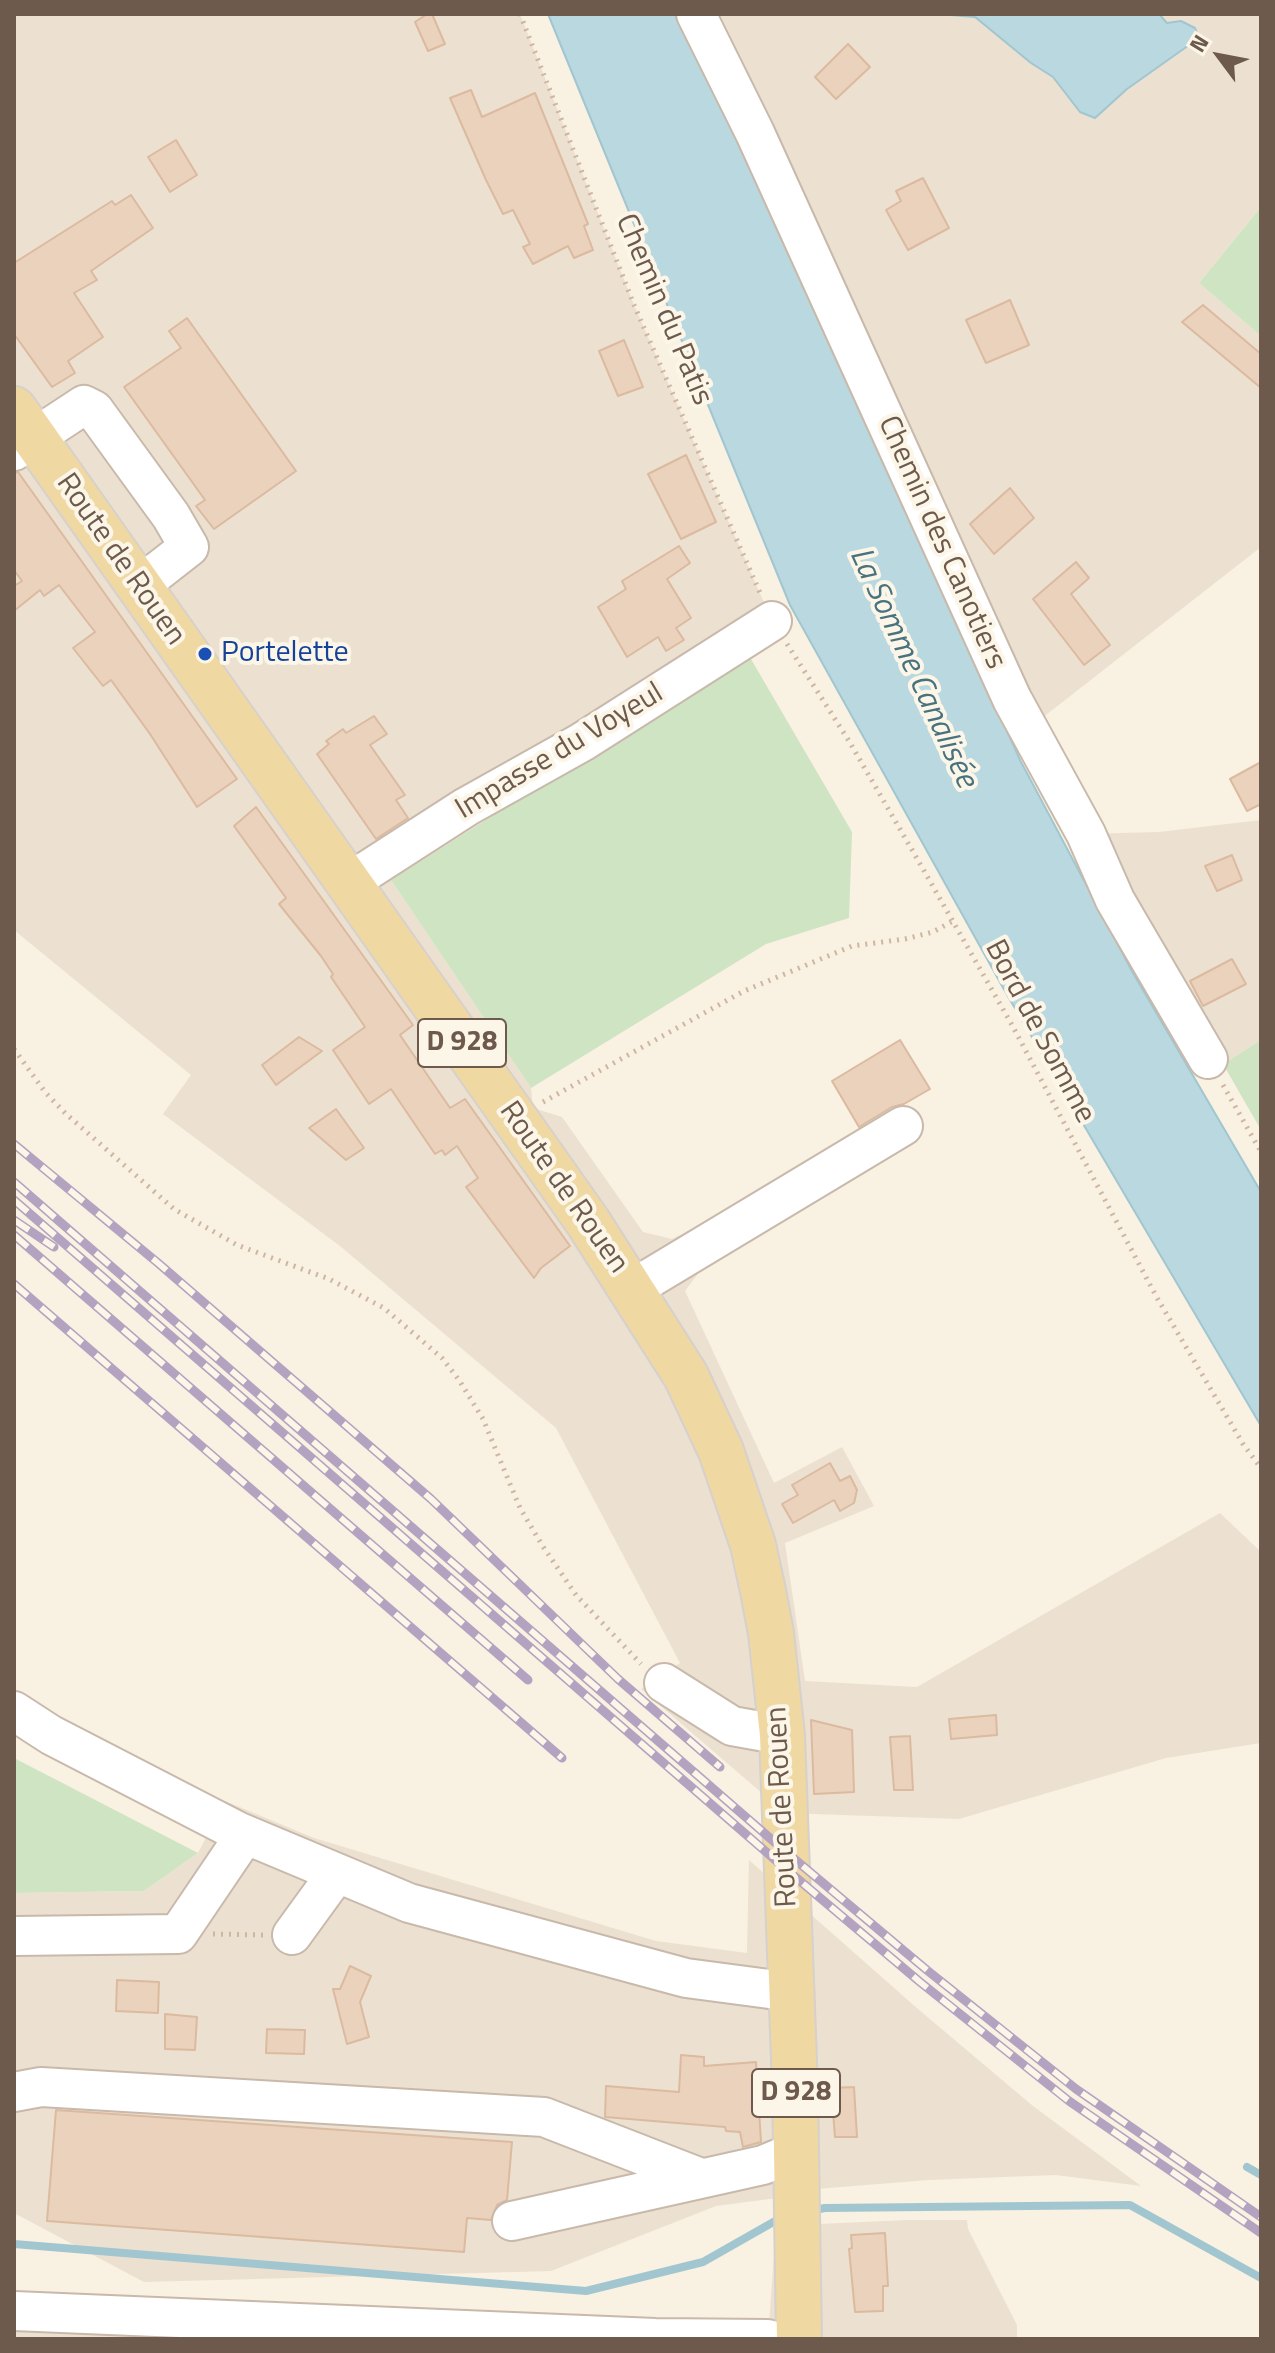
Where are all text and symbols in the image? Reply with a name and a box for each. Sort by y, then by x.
north arrow [1179,16,1259,96]
text: N [1180,28,1217,59]
street label: Chemin du Patis [607,209,719,411]
street label: Chemin des Canotiers [869,411,1013,675]
street label: Route de Rouen [48,467,192,653]
water label: La Somme Canalisée [840,542,984,794]
place label: Portelette [221,636,349,672]
marker: Portelette [196,645,214,663]
street label: Impasse du Voyeul [450,676,670,828]
street label: Bord de Somme [976,934,1102,1130]
road number: D 928 [418,1019,506,1067]
street label: Route de Rouen [491,1095,635,1281]
street label: Route de Rouen [760,1706,806,1908]
road number: D 928 [752,2069,840,2117]

